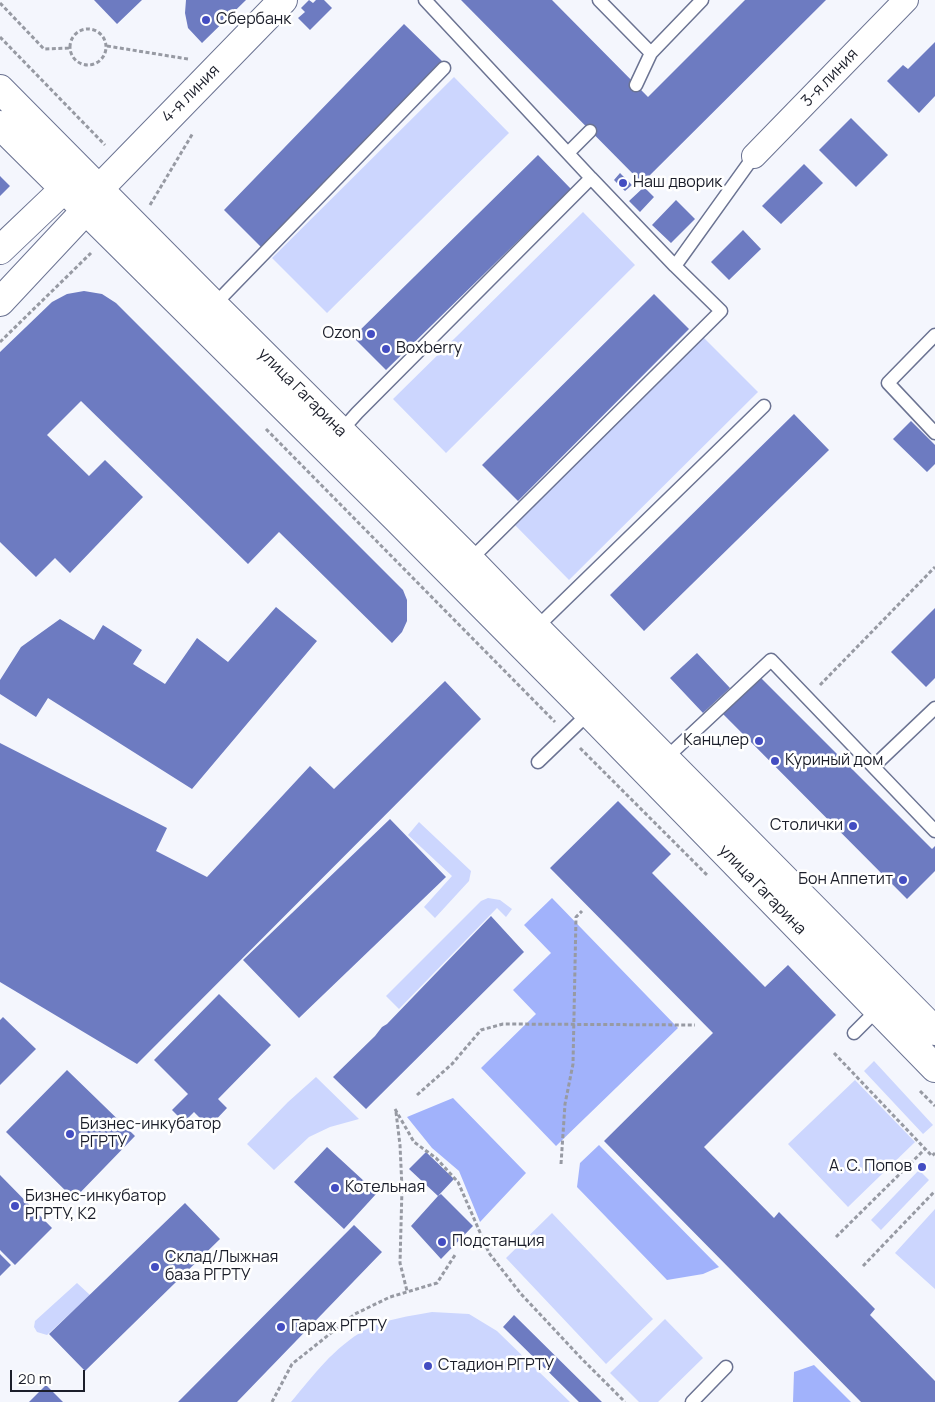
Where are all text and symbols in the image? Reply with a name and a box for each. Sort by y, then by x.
place label: Сбербанк [216,10,291,30]
marker: Сбербанк [200,14,212,26]
street label: 3-я линия [798,45,862,111]
street label: 4-я линия [158,61,224,127]
place label: Наш дворик [633,173,722,193]
marker: Наш дворик [617,177,629,189]
place label: Ozon [323,324,361,344]
marker: Ozon [365,328,377,340]
place label: Boxberry [396,339,462,359]
marker: Boxberry [380,343,392,355]
street label: улица Гагарина [254,345,350,441]
place label: Канцлер [683,731,749,751]
marker: Канцлер [753,735,765,747]
place label: Куриный дом [785,751,883,771]
marker: Куриный дом [769,755,781,767]
place label: Столички [770,816,843,836]
marker: Столички [847,820,859,832]
street label: улица Гагарина [714,841,810,939]
place label: Бон Аппетит [798,870,893,890]
marker: Бон Аппетит [897,874,909,886]
place label: Бизнес-инкубатор РГРТУ [80,1115,221,1153]
marker: Бизнес-инкубатор РГРТУ [64,1128,76,1140]
place label: А. С. Попов [829,1157,912,1177]
marker: А. С. Попов [916,1161,928,1173]
place label: Котельная [345,1178,425,1198]
marker: Котельная [329,1182,341,1194]
place label: Бизнес-инкубатор РГРТУ, К2 [25,1187,166,1225]
marker: Бизнес-инкубатор РГРТУ, К2 [9,1200,21,1212]
place label: Подстанция [452,1232,545,1252]
marker: Подстанция [436,1236,448,1248]
place label: Склад/Лыжная база РГРТУ [165,1248,278,1286]
marker: Склад/Лыжная база РГРТУ [149,1261,161,1273]
place label: Гараж РГРТУ [291,1317,387,1337]
marker: Гараж РГРТУ [275,1321,287,1333]
place label: Стадион РГРТУ [438,1356,554,1376]
scale bar [12,1360,88,1392]
marker: Стадион РГРТУ [422,1360,434,1372]
text: 20 m [18,1368,51,1389]

